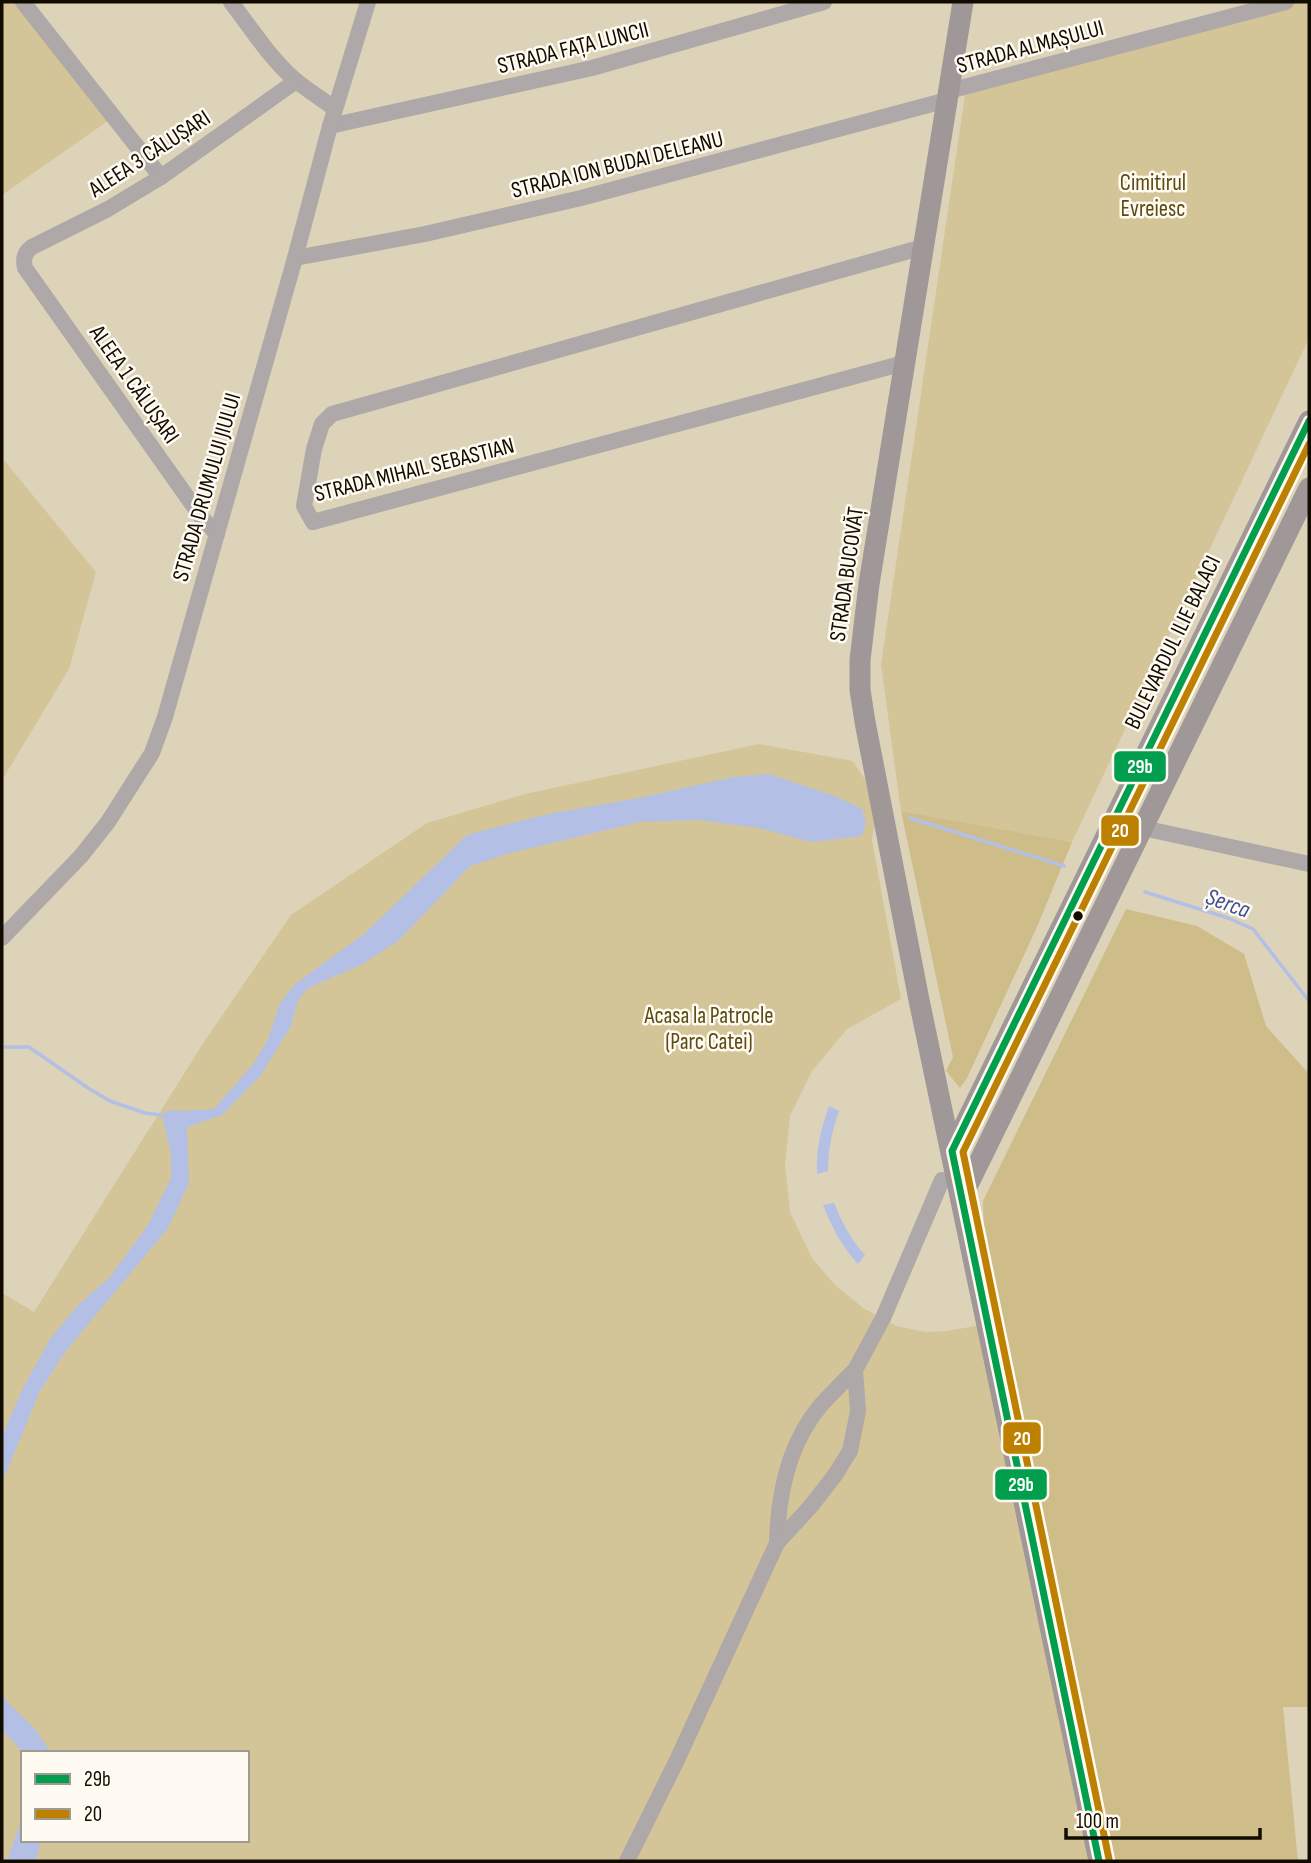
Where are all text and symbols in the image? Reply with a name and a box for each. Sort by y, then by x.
street label: STRADA ALMAȘULUI [954,14,1107,80]
street label: STRADA FAȚA LUNCII [495,16,652,80]
street label: ALEEA 3 CĂLUȘARI [83,104,216,204]
street label: STRADA ION BUDAI DELEANU [508,125,726,205]
park label: Cimitirul Evreiesc [1120,169,1186,223]
street label: ALEEA 1 CĂLUȘARI [83,319,185,449]
street label: STRADA DRUMULUI JIULUI [167,390,247,585]
street label: STRADA MIHAIL SEBASTIAN [311,432,517,508]
street label: STRADA BUCOVĂȚ [824,505,870,643]
street label: BULEVARDUL ILIE BALACI [1119,551,1227,734]
line badge: 29b [1113,750,1167,783]
text: 29b [1127,756,1153,779]
line badge: 20 [1100,814,1140,847]
text: 20 [1111,820,1129,843]
water label: Șerca [1202,882,1254,925]
unlabelled marker [1071,909,1085,923]
park label: Acasa la Patrocle (Parc Catei) [643,1002,774,1056]
line badge: 20 [1002,1421,1042,1455]
text: 20 [1013,1428,1031,1451]
line badge: 29b [994,1468,1048,1501]
text: 29b [1008,1474,1034,1497]
legend [21,1751,248,1842]
text: 29b [84,1767,111,1792]
scale bar [1066,1797,1260,1841]
text: 20 [84,1802,102,1827]
text: 100 m [1076,1809,1119,1834]

